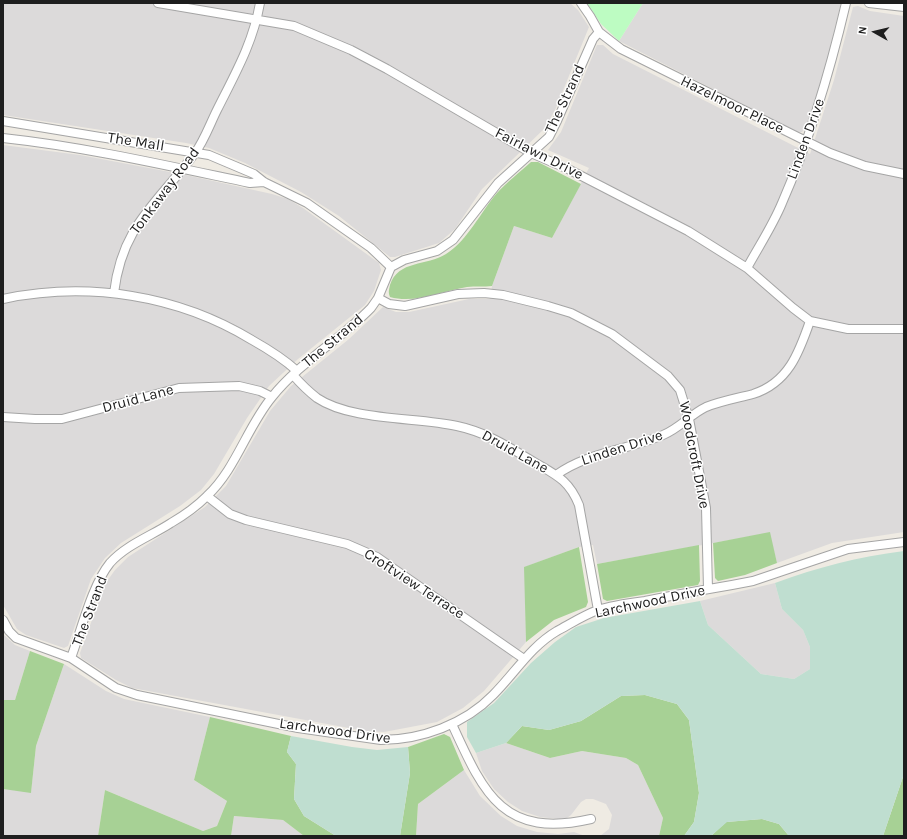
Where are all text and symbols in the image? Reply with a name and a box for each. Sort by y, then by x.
north arrow [855,12,895,52]
text: N [856,25,870,35]
street label: The Strand [541,62,589,136]
street label: Hazelmoor Place [677,72,787,138]
street label: Linden Drive [783,96,829,182]
street label: Fairlawn Drive [492,124,586,184]
street label: The Mall [106,129,166,155]
street label: Tonkaway Road [126,144,204,238]
street label: The Strand [299,310,367,372]
street label: Druid Lane [100,381,176,417]
street label: Woodcroft Drive [675,400,713,510]
street label: Druid Lane [479,426,551,478]
street label: Linden Drive [579,426,665,470]
street label: Croftview Terrace [360,545,468,623]
street label: The Strand [68,573,112,649]
street label: Larchwood Drive [593,582,707,622]
street label: Larchwood Drive [278,714,392,748]

